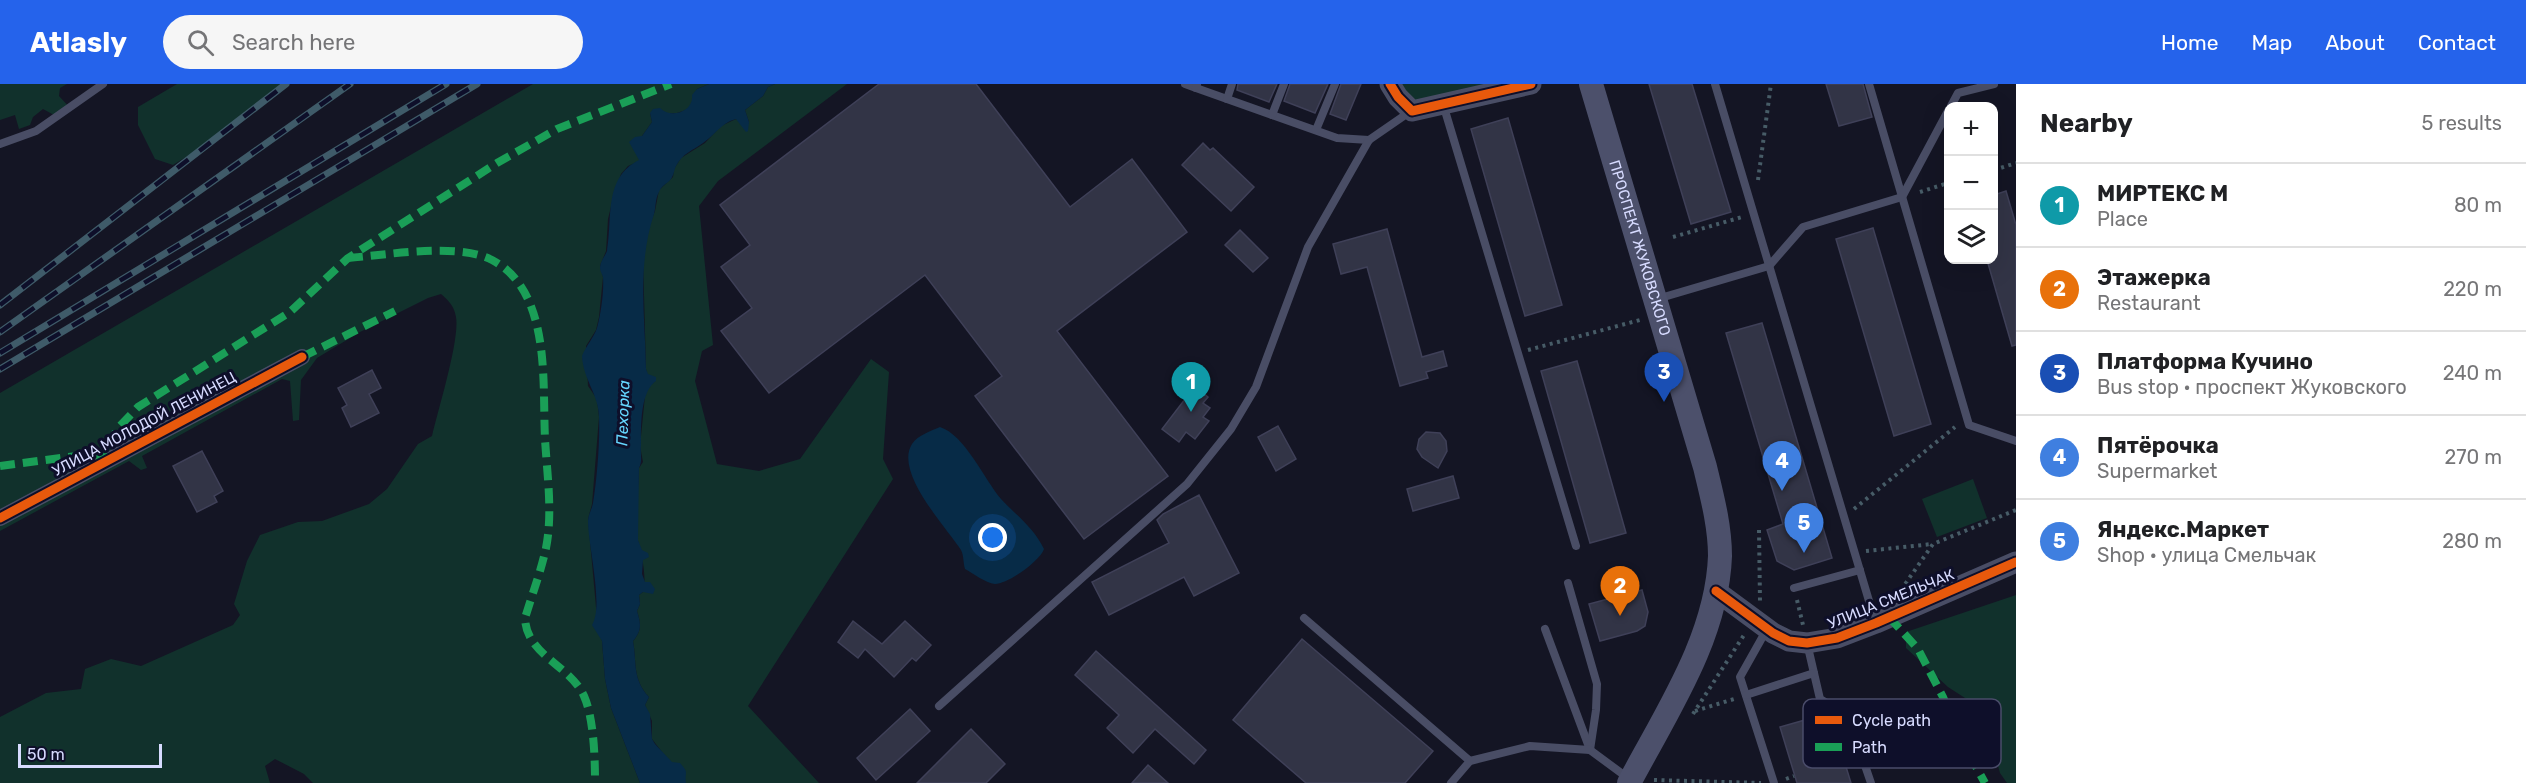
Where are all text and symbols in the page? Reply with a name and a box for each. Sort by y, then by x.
search box [163,15,583,69]
text: Atlasly [30,26,127,59]
icon: search [184,26,217,59]
text: Search here [232,29,355,56]
text: Home [2161,30,2218,55]
text: Map [2251,30,2292,55]
text: About [2325,30,2385,55]
text: Contact [2418,30,2496,55]
map controls [1944,102,1998,264]
button: + [1944,102,1998,156]
text: Nearby [2040,108,2133,139]
text: 5 results [2421,111,2502,135]
button: − [1944,156,1998,210]
street label: ПРОСПЕКТ ЖУКОВСКОГО [1605,158,1674,338]
text: МИРТЕКС М [2097,180,2228,207]
text: 1 [2055,193,2064,217]
text: 80 m [2454,193,2502,217]
text: Place [2097,207,2148,231]
button: layers [1944,210,1998,264]
text: Этажерка [2097,264,2211,291]
text: 2 [2053,277,2066,301]
text: 220 m [2443,277,2502,301]
text: Restaurant [2097,291,2201,315]
text: Платформа Кучино [2097,348,2313,375]
pin: 3 [1644,352,1684,402]
text: 3 [2053,361,2066,385]
text: 240 m [2443,361,2502,385]
pin: 1 [1172,362,1210,412]
street label: УЛИЦА МОЛОДОЙ ЛЕНИНЕЦ [49,368,239,480]
text: Bus stop · проспект Жуковского [2097,375,2407,399]
water label: Пехорка [612,380,634,446]
text: Пятёрочка [2097,432,2219,459]
pin: 4 [1762,442,1802,491]
text: 4 [2053,445,2066,469]
text: 270 m [2445,445,2502,469]
text: Supermarket [2097,459,2217,483]
pin: 5 [1784,504,1824,553]
text: Яндекс.Маркет [2097,516,2269,543]
your location [978,523,1007,552]
text: 5 [2053,529,2066,553]
text: 280 m [2442,529,2502,553]
text: Shop · улица Смельчак [2097,543,2316,567]
street label: УЛИЦА СМЕЛЬЧАК [1825,565,1957,633]
pin: 2 [1600,566,1640,616]
legend [1803,699,2001,768]
text: Cycle path [1852,711,1931,730]
text: Path [1852,738,1887,757]
scale bar [18,741,162,768]
text: 50 m [27,745,65,764]

